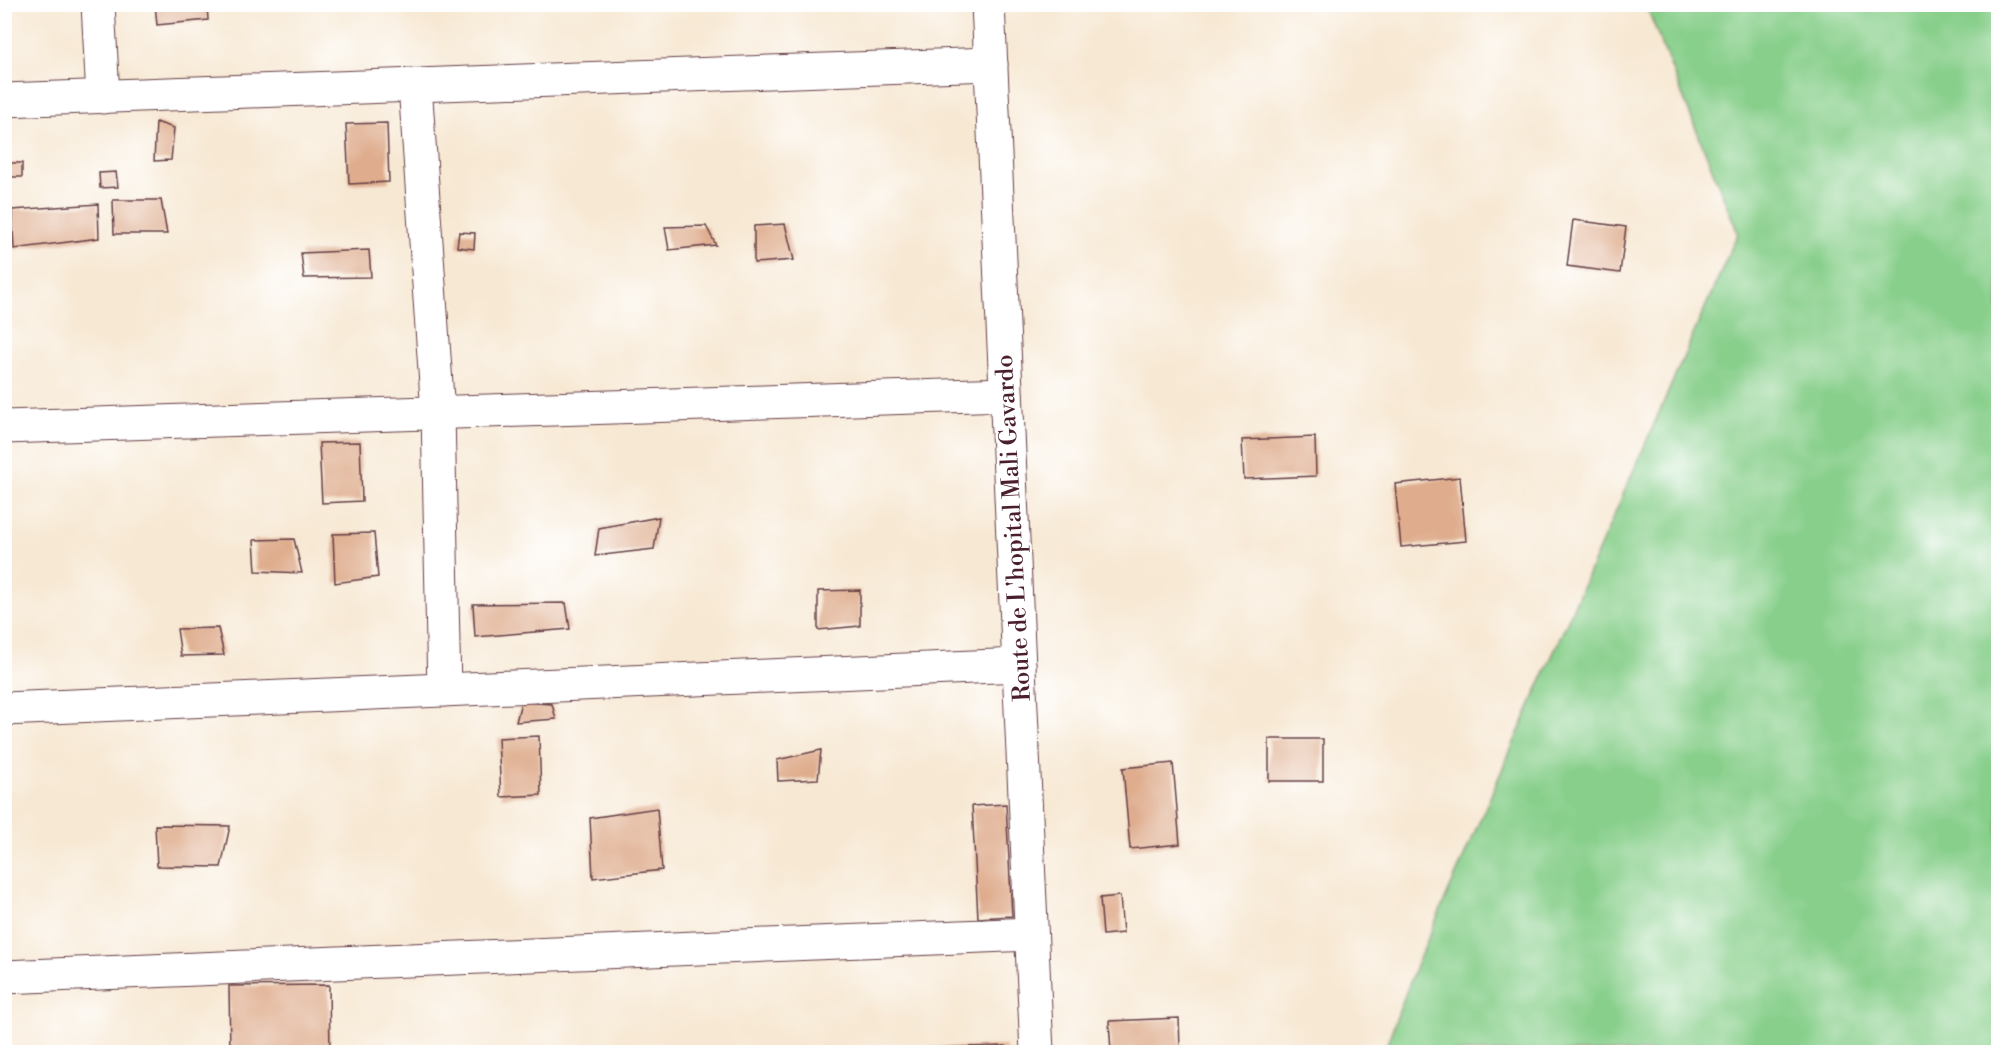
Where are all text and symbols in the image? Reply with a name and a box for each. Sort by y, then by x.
street label: Route de L'hopital Mali Gavardo [990,354,1038,702]

